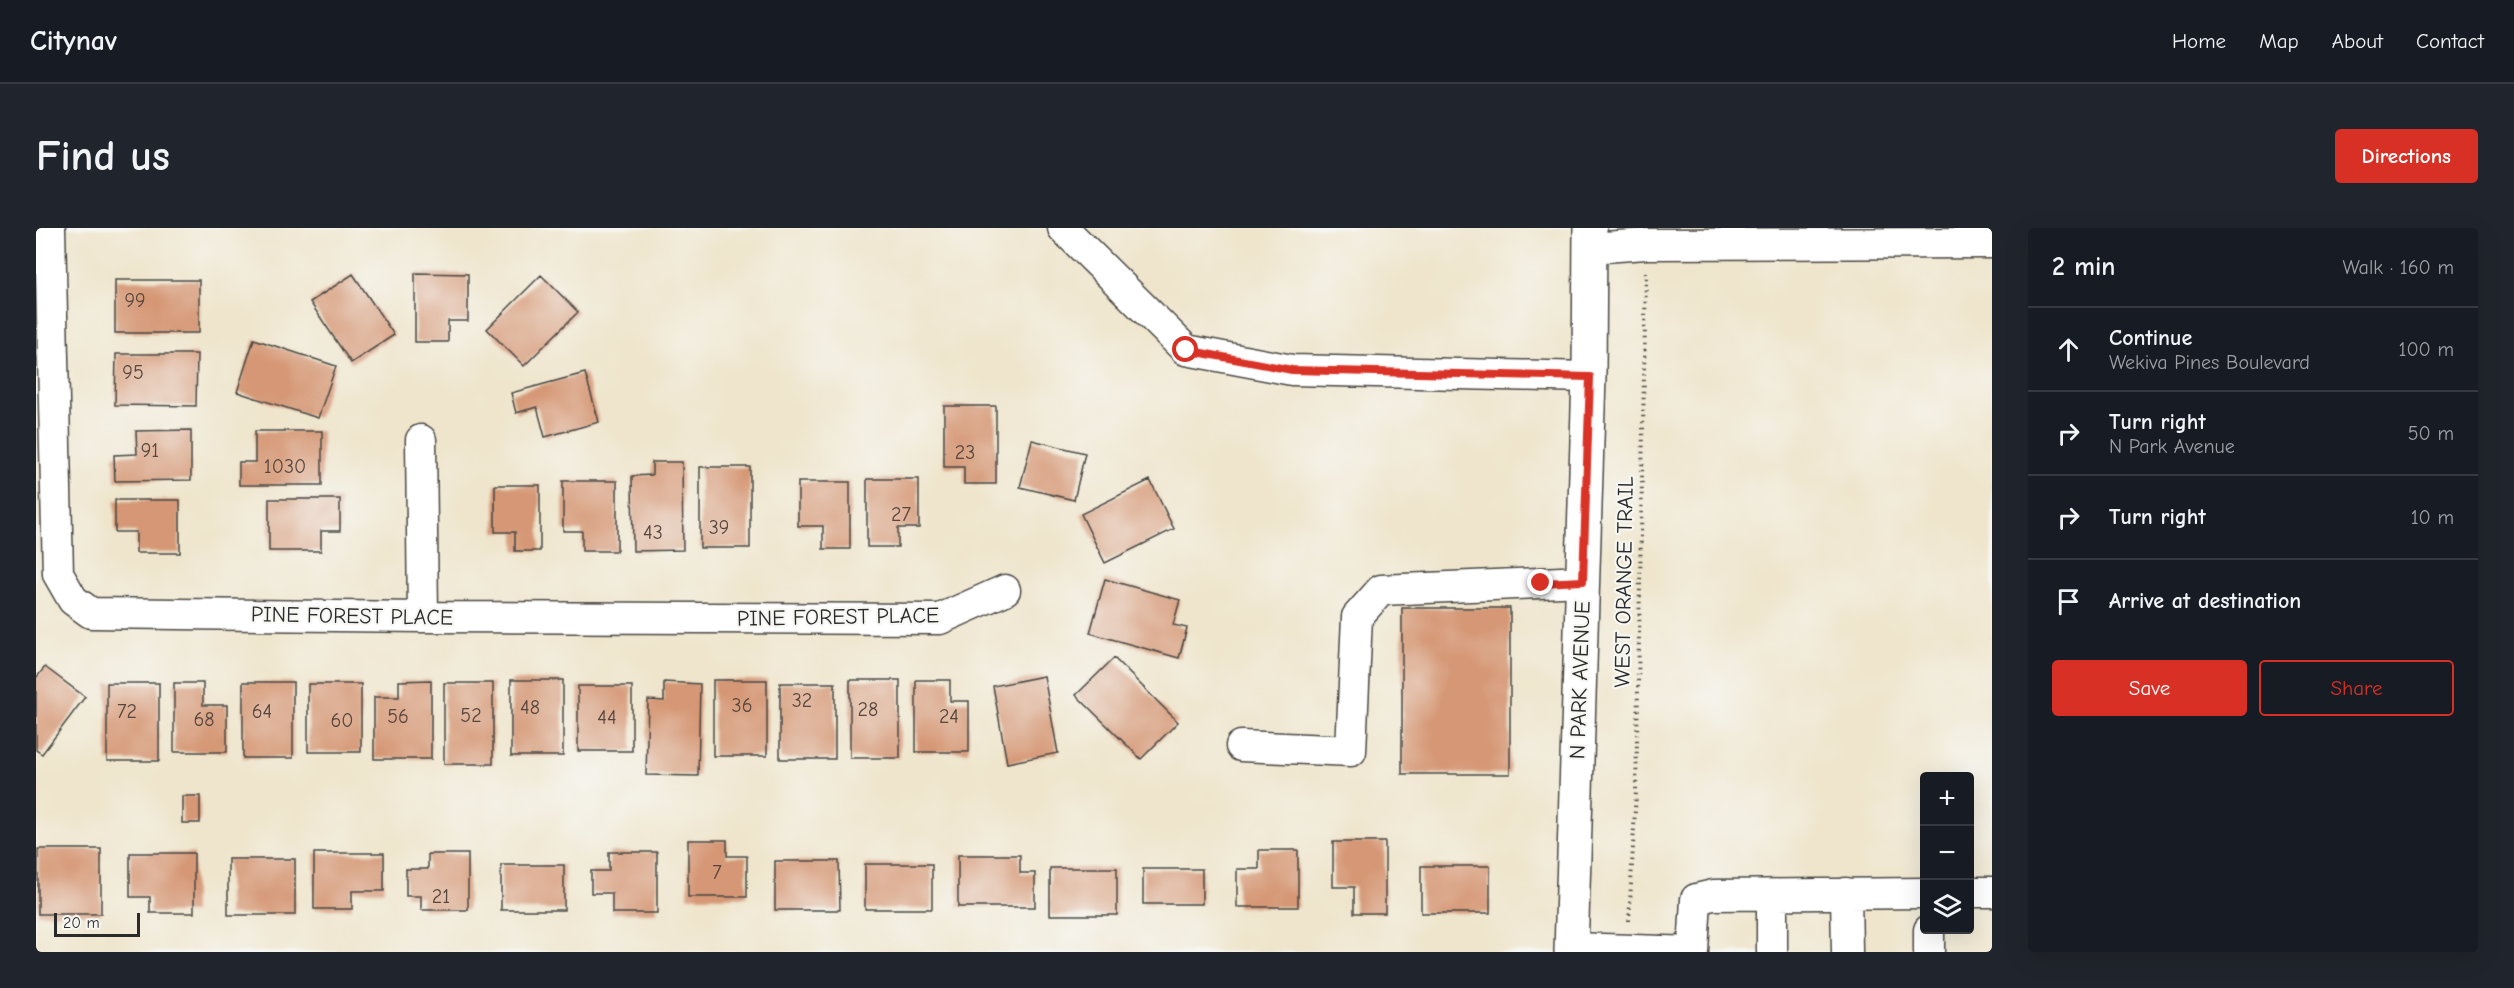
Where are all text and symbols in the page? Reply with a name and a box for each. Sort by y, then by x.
text: Citynav [30,25,117,57]
text: Home [2172,29,2226,53]
text: Map [2259,29,2299,53]
text: About [2332,29,2383,53]
text: Contact [2416,29,2484,53]
button: Directions [2335,129,2478,183]
text: Find us [36,132,170,181]
text: 2 min [2052,252,2115,282]
text: Walk · 160 m [2343,256,2454,279]
house number: 99 [124,289,146,312]
text: Continue [2109,325,2192,351]
icon: ahead [2052,333,2085,366]
route start [1172,336,1198,362]
text: 100 m [2399,338,2454,361]
text: Wekiva Pines Boulevard [2109,351,2310,374]
house number: 95 [122,361,144,384]
text: Turn right [2109,409,2206,435]
icon: right [2052,417,2085,450]
text: 50 m [2408,422,2454,445]
text: N Park Avenue [2109,435,2235,458]
house number: 91 [141,439,159,462]
house number: 23 [955,441,975,464]
house number: 1030 [264,455,306,478]
street label: WEST ORANGE TRAIL [1609,476,1639,688]
icon: right [2052,501,2085,534]
house number: 27 [891,503,911,526]
text: Turn right [2109,504,2206,530]
text: 10 m [2411,506,2454,529]
house number: 39 [709,516,729,539]
house number: 43 [643,521,663,544]
route end [1527,569,1553,595]
icon: arrive [2052,585,2085,618]
text: Arrive at destination [2109,588,2301,614]
street label: N PARK AVENUE [1564,600,1596,760]
street label: PINE FOREST PLACE [251,601,453,631]
street label: PINE FOREST PLACE [737,602,939,632]
button: Save [2052,660,2247,716]
button: Share [2259,660,2454,716]
house number: 32 [792,689,812,712]
house number: 36 [732,694,752,717]
house number: 48 [520,696,540,719]
house number: 28 [858,698,878,721]
house number: 72 [117,700,137,723]
house number: 64 [252,700,272,723]
house number: 52 [460,704,482,727]
house number: 56 [387,705,409,728]
house number: 24 [939,705,959,728]
house number: 44 [597,706,617,729]
house number: 68 [193,708,215,731]
house number: 60 [330,709,354,732]
map controls [1920,772,1974,934]
button: + [1920,772,1974,826]
button: − [1920,826,1974,880]
house number: 7 [712,861,722,884]
button: layers [1920,880,1974,934]
house number: 21 [432,885,450,908]
scale bar [54,910,140,938]
text: 20 m [63,914,100,932]

